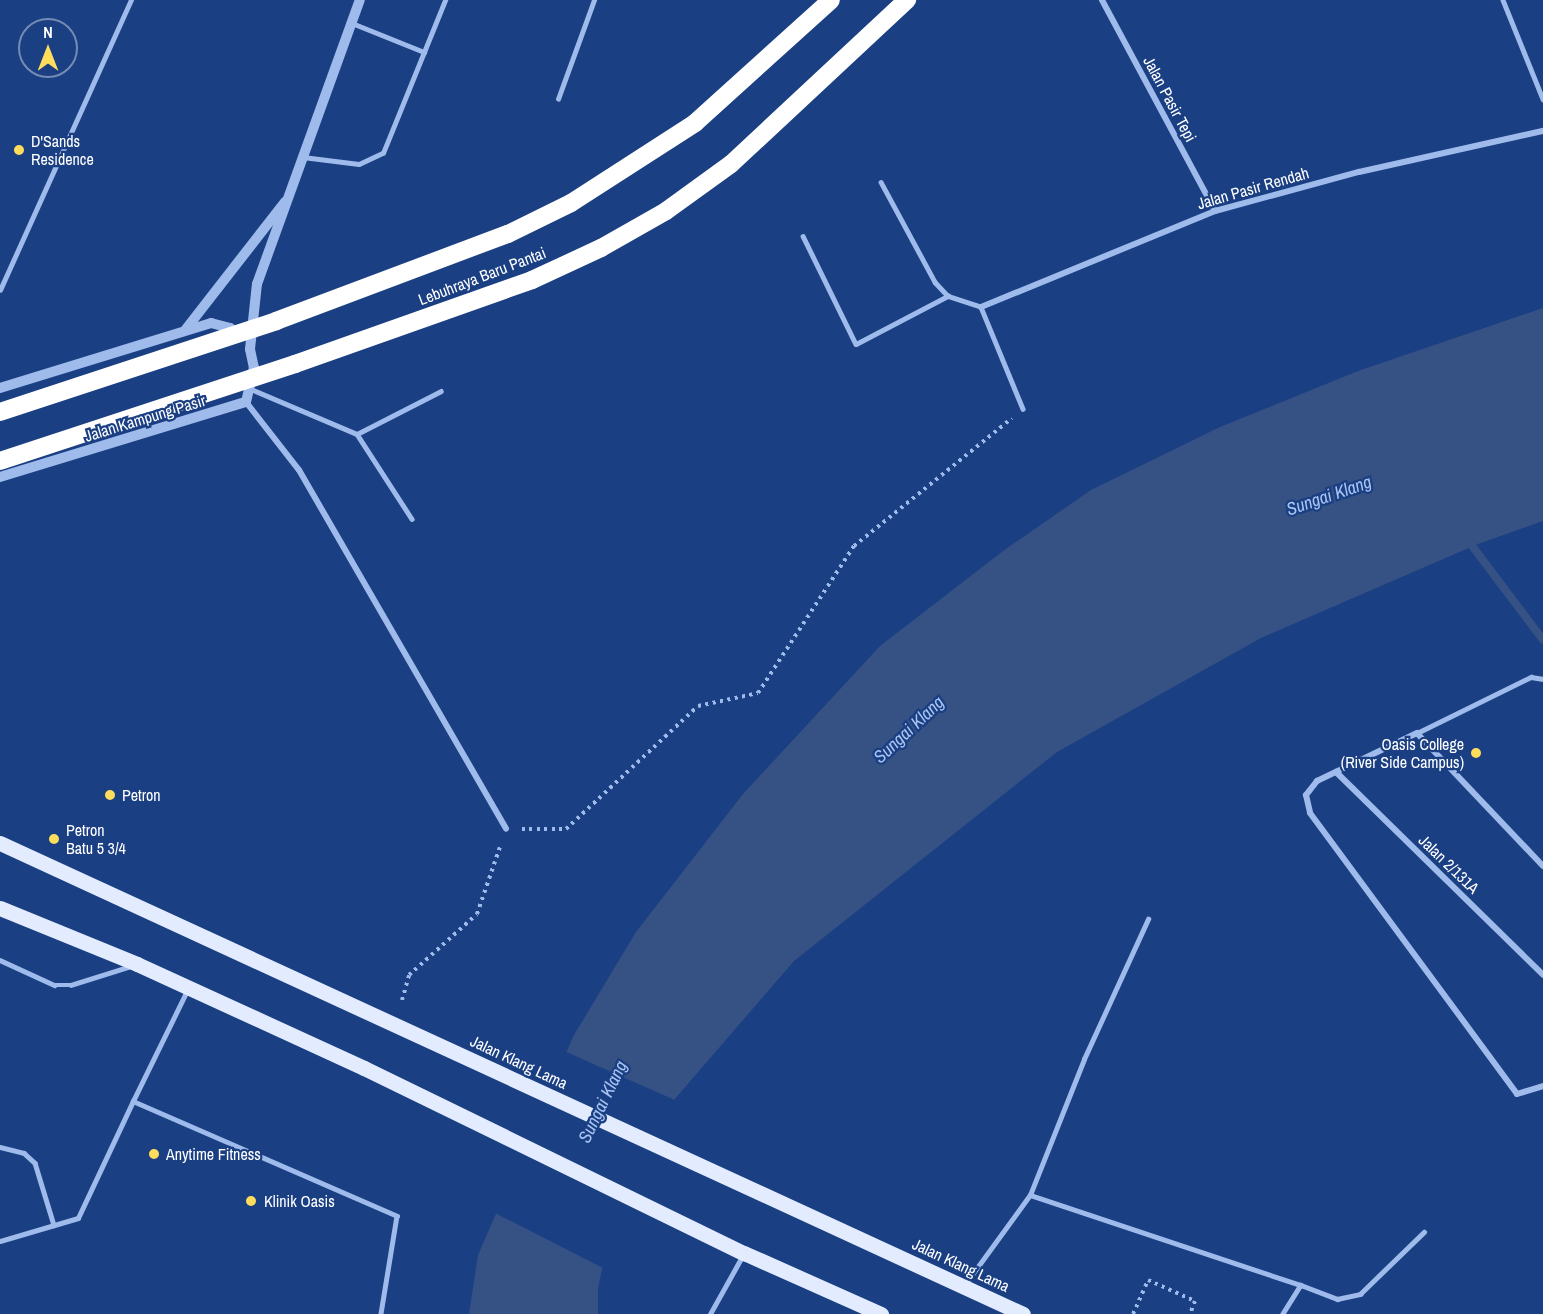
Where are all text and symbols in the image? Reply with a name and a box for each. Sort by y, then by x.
north arrow [18,18,78,78]
text: N [43,21,53,43]
street label: Jalan Pasir Tepi [1139,53,1201,145]
place label: D'Sands Residence [31,131,94,169]
marker: D'Sands Residence [12,143,26,157]
street label: Jalan Pasir Rendah [1195,163,1311,213]
street label: Lebuhraya Baru Pantai [416,243,548,309]
street label: Jalan Kampung Pasir [82,390,208,446]
water label: Sungai Klang [1284,471,1374,521]
water label: Sungai Klang [869,692,949,768]
place label: Oasis College (River Side Campus) [1341,734,1464,772]
marker: Oasis College (River Side Campus) [1469,746,1483,760]
place label: Petron [122,785,161,805]
marker: Petron [103,788,117,802]
place label: Petron Batu 5 3/4 [66,820,126,858]
street label: Jalan 2/131A [1415,830,1483,898]
marker: Petron Batu 5 3/4 [47,832,61,846]
street label: Jalan Klang Lama [467,1031,571,1093]
water label: Sungai Klang [574,1057,632,1147]
place label: Anytime Fitness [166,1144,261,1164]
marker: Anytime Fitness [147,1147,161,1161]
place label: Klinik Oasis [264,1191,335,1211]
marker: Klinik Oasis [242,1192,260,1210]
street label: Jalan Klang Lama [909,1234,1013,1296]

